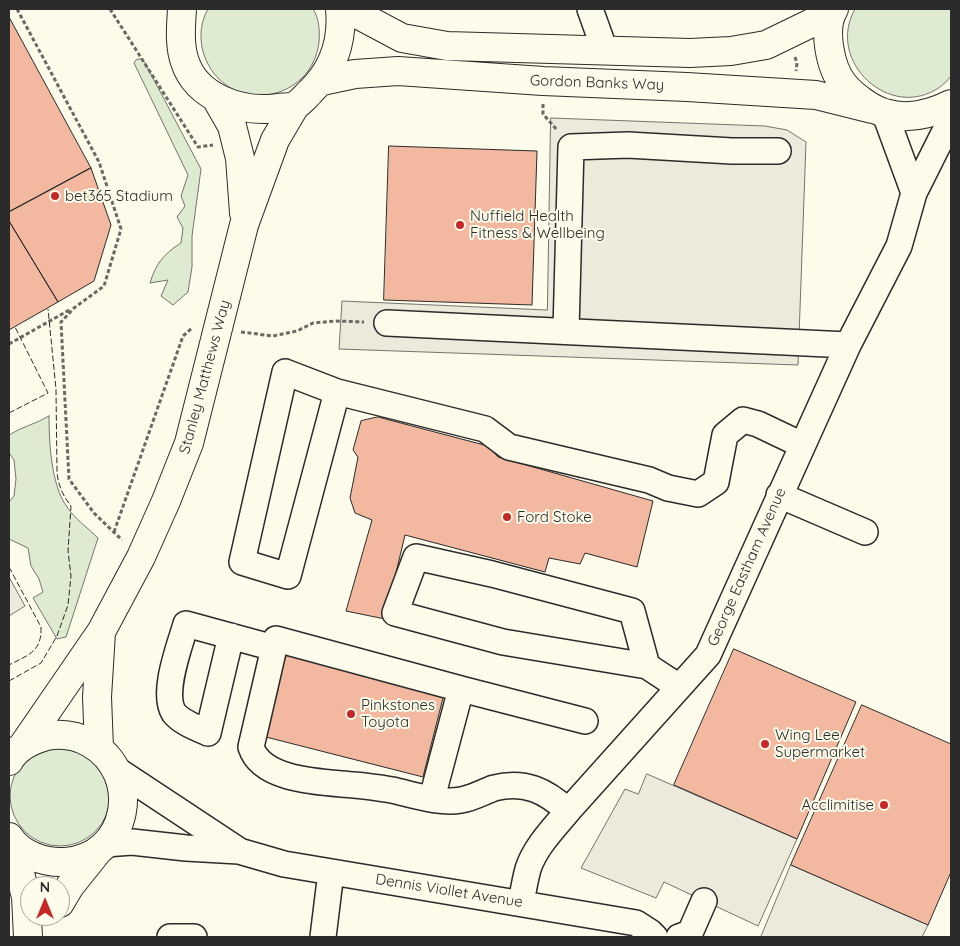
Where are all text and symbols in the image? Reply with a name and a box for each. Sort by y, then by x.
street label: Gordon Banks Way [530,72,664,94]
place label: bet365 Stadium [65,187,173,205]
marker: bet365 Stadium [49,190,61,202]
place label: Nuffield Health Fitness & Wellbeing [470,207,605,242]
marker: Nuffield Health Fitness & Wellbeing [454,219,466,231]
street label: Stanley Matthews Way [176,298,234,456]
street label: George Eastham Avenue [704,485,790,649]
place label: Ford Stoke [517,508,592,526]
marker: Ford Stoke [501,511,513,523]
place label: Pinkstones Toyota [361,696,435,731]
marker: Pinkstones Toyota [345,708,357,720]
place label: Wing Lee Supermarket [775,726,865,761]
marker: Wing Lee Supermarket [759,738,771,750]
place label: Acclimitise [801,796,874,814]
marker: Acclimitise [878,799,890,811]
street label: Dennis Viollet Avenue [374,870,524,912]
north arrow [20,876,70,926]
text: N [40,878,50,896]

